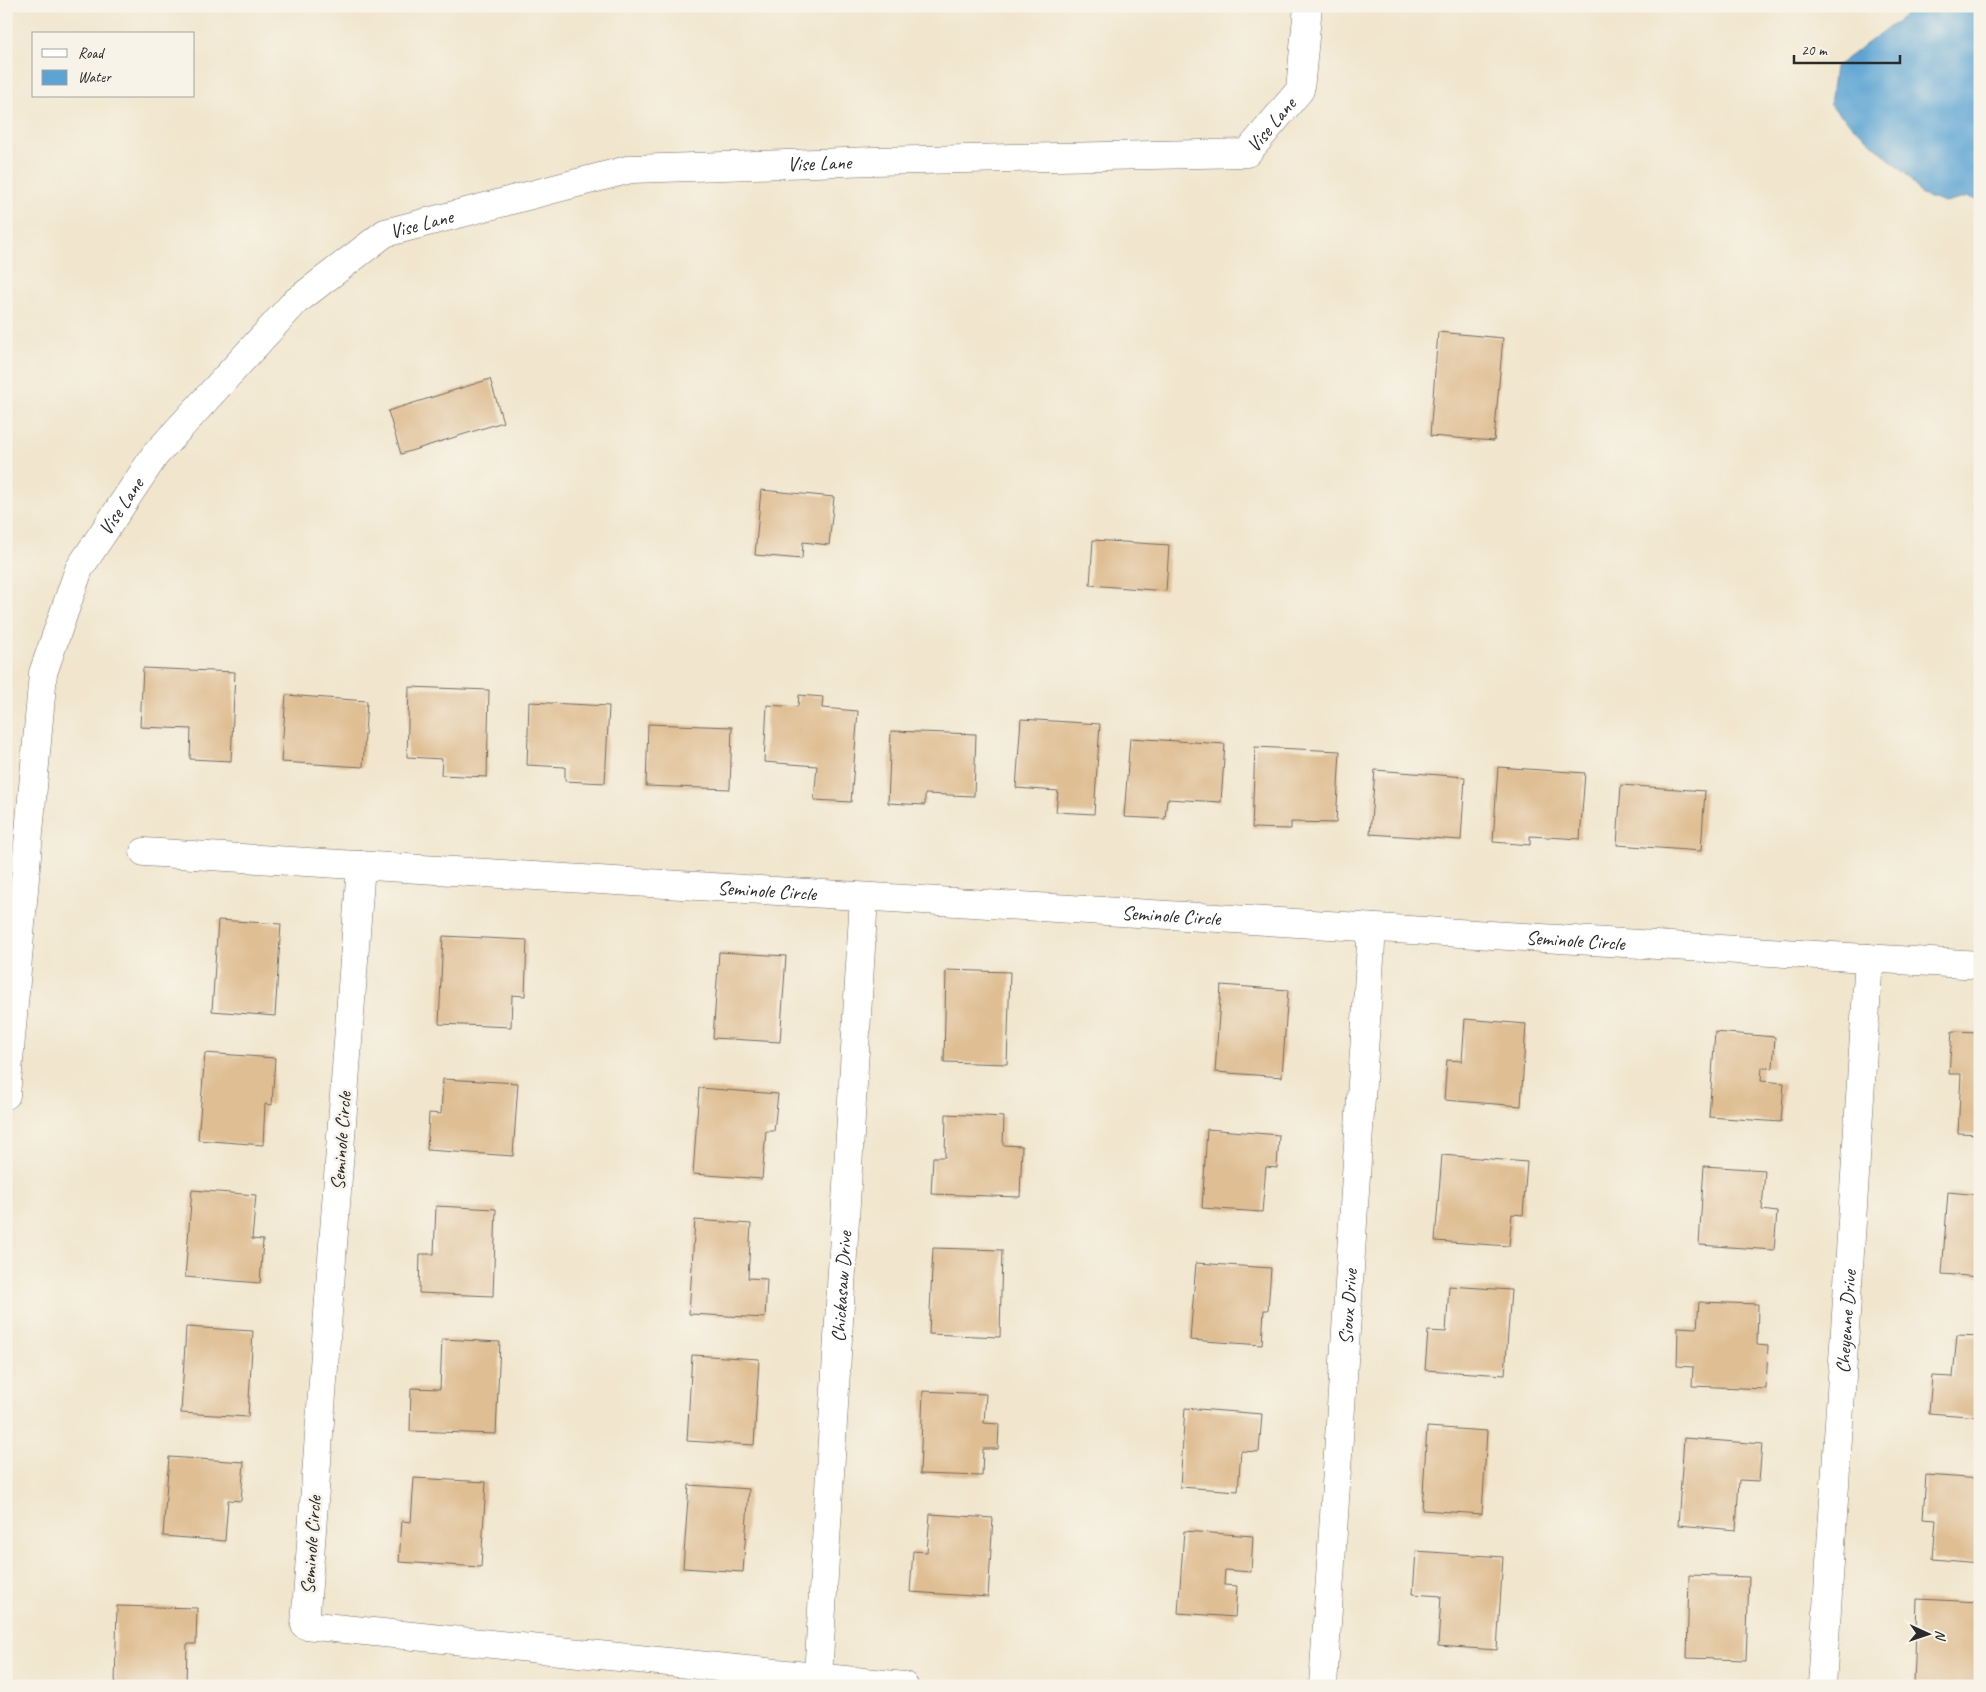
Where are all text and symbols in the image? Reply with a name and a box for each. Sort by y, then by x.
legend [32,32,195,98]
scale bar [1794,32,1900,64]
text: 20 m [1801,41,1828,60]
text: Road [78,44,105,63]
text: Water [78,68,112,87]
street label: Vise Lane [1241,91,1302,157]
street label: Vise Lane [787,149,853,176]
street label: Vise Lane [387,203,457,244]
street label: Vise Lane [93,472,150,540]
street label: Seminole Circle [717,875,818,906]
street label: Seminole Circle [1121,900,1223,931]
street label: Seminole Circle [1525,925,1627,956]
street label: Seminole Circle [325,1089,357,1191]
street label: Chickasaw Drive [825,1229,857,1343]
street label: Sioux Drive [1333,1267,1363,1345]
street label: Cheyenne Drive [1830,1268,1861,1374]
street label: Seminole Circle [295,1493,327,1595]
north arrow [1904,1610,1954,1660]
text: N [1932,1630,1949,1642]

